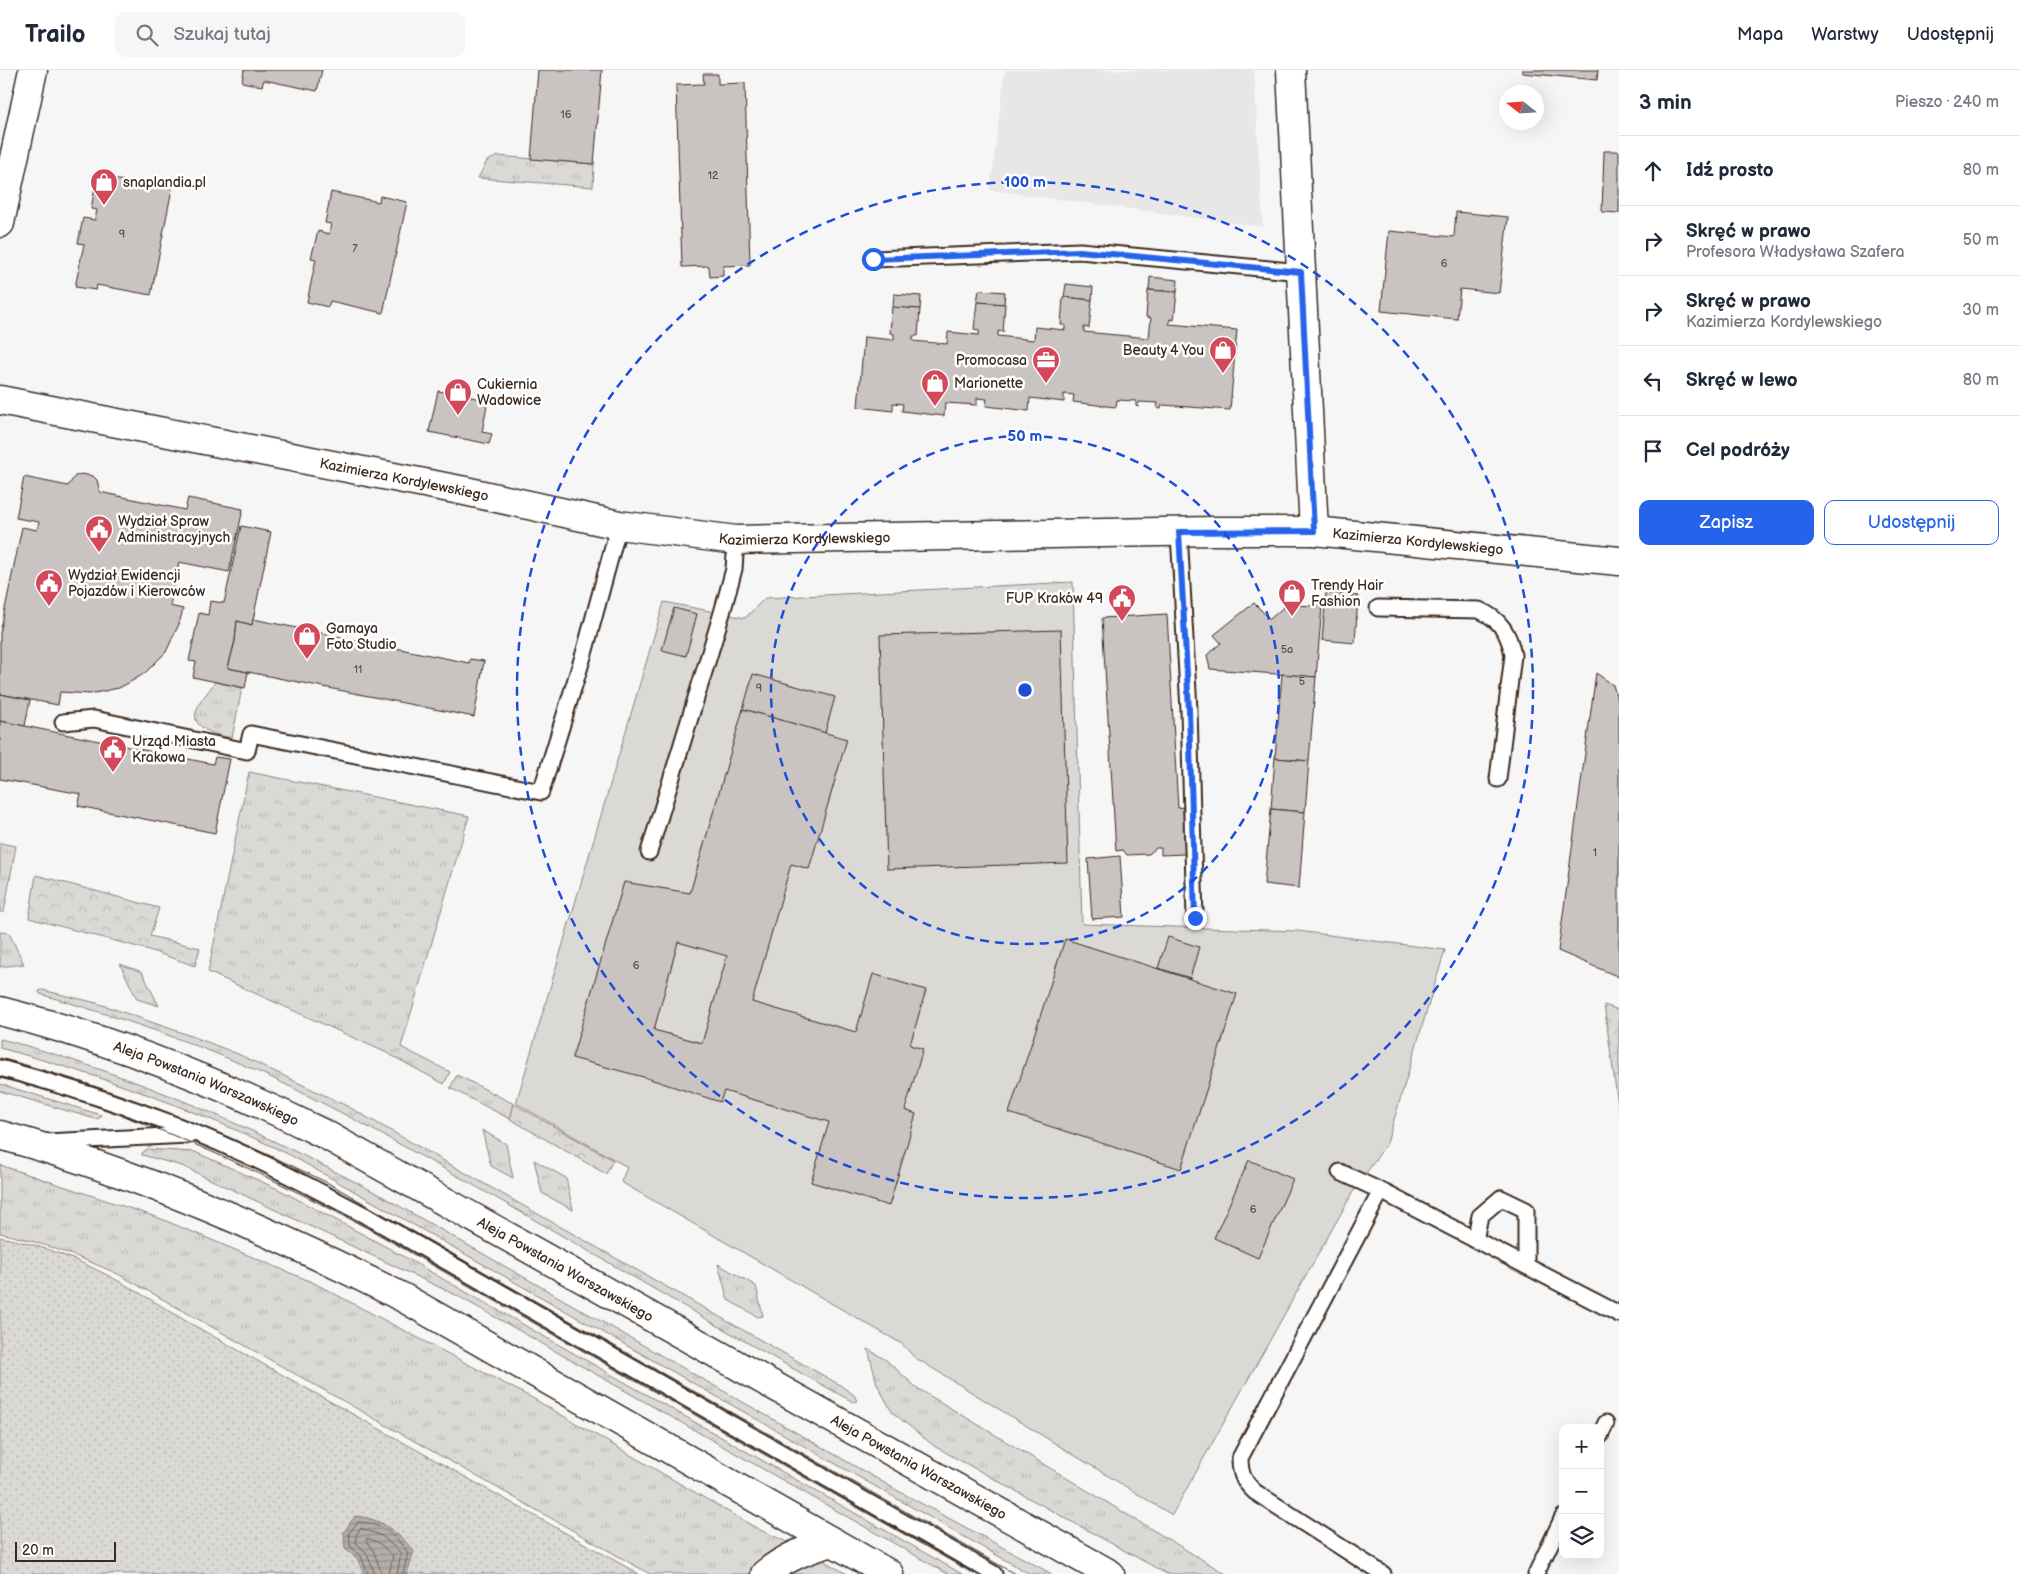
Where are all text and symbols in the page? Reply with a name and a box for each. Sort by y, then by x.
search box [115,12,465,57]
text: Trailo [25,20,85,49]
icon: search [133,21,161,49]
text: Szukaj tutaj [173,23,271,46]
text: Mapa [1737,24,1783,45]
text: Warstwy [1811,24,1879,45]
text: Udostępnij [1907,24,1994,45]
north arrow [1499,85,1544,130]
text: 3 min [1639,90,1692,115]
text: Pieszo · 240 m [1895,93,1999,112]
house number: 16 [561,108,572,121]
icon: ahead [1639,157,1667,185]
text: Idź prosto [1686,159,1774,182]
text: 80 m [1963,161,1999,180]
shop icon: snaplandia.pl [89,167,119,206]
house number: 12 [708,169,719,182]
text: 100 m [1004,173,1046,192]
place label: snaplandia.pl [123,174,206,191]
text: Skręć w prawo [1686,220,1811,243]
icon: right [1639,227,1667,255]
house number: 9 [119,228,125,241]
text: 50 m [1963,231,1999,250]
house number: 7 [352,242,358,255]
text: Profesora Władysława Szafera [1686,243,1904,262]
route start [862,248,885,271]
house number: 6 [1441,257,1448,270]
text: Skręć w prawo [1686,290,1811,313]
icon: right [1639,297,1667,325]
text: 30 m [1962,301,1999,320]
text: Kazimierza Kordylewskiego [1686,313,1882,332]
shop icon: Beauty 4 You [1208,335,1238,374]
place label: Beauty 4 You [1123,342,1204,359]
office icon: Promocasa [1031,345,1061,384]
place label: Promocasa [956,352,1027,369]
icon: left [1639,367,1667,395]
shop icon: Marionette [920,368,950,407]
text: Skręć w lewo [1686,369,1798,392]
text: 80 m [1963,371,1999,390]
place label: Marionette [954,375,1023,392]
place label: Cukiernia Wadowice [477,376,541,409]
shop icon: Cukiernia Wadowice [443,377,473,416]
text: 50 m [1008,427,1043,446]
icon: arrive [1639,437,1667,465]
text: Cel podróży [1686,439,1790,462]
street label: Kazimierza Kordylewskiego [318,454,490,504]
button: Zapisz [1639,500,1814,545]
button: Udostępnij [1824,500,1999,545]
place label: Wydział Spraw Administracyjnych [118,513,231,546]
public building icon: Wydział Spraw Administracyjnych [84,514,114,553]
street label: Kazimierza Kordylewskiego [1332,524,1504,558]
street label: Kazimierza Kordylewskiego [718,529,891,549]
place label: Wydział Ewidencji Pojazdów i Kierowców [68,567,206,600]
public building icon: Wydział Ewidencji Pojazdów i Kierowców [34,568,64,607]
place label: Trendy Hair Fashion [1311,577,1384,610]
shop icon: Trendy Hair Fashion [1277,578,1307,617]
public building icon: FUP Kraków 49 [1107,583,1137,622]
place label: FUP Kraków 49 [1006,590,1103,607]
place label: Gamaya Foto Studio [326,620,397,653]
shop icon: Gamaya Foto Studio [292,621,322,660]
house number: 5a [1281,643,1293,656]
house number: 11 [354,663,362,676]
house number: 5 [1299,675,1305,688]
centre of rings [1016,681,1034,699]
house number: 9 [756,682,762,695]
place label: Urząd Miasta Krakowa [132,733,216,766]
public building icon: Urząd Miasta Krakowa [98,734,128,773]
house number: 1 [1593,846,1597,859]
route end [1184,907,1207,930]
house number: 6 [633,959,640,972]
street label: Aleja Powstania Warszawskiego [112,1037,302,1129]
house number: 6 [1250,1203,1257,1216]
street label: Aleja Powstania Warszawskiego [475,1213,657,1325]
street label: Aleja Powstania Warszawskiego [828,1411,1010,1523]
map controls [1559,1424,1604,1559]
button: + [1559,1424,1604,1469]
button: − [1559,1469,1604,1514]
button: layers [1559,1514,1604,1559]
scale bar [15,1539,116,1562]
text: 20 m [22,1542,54,1559]

